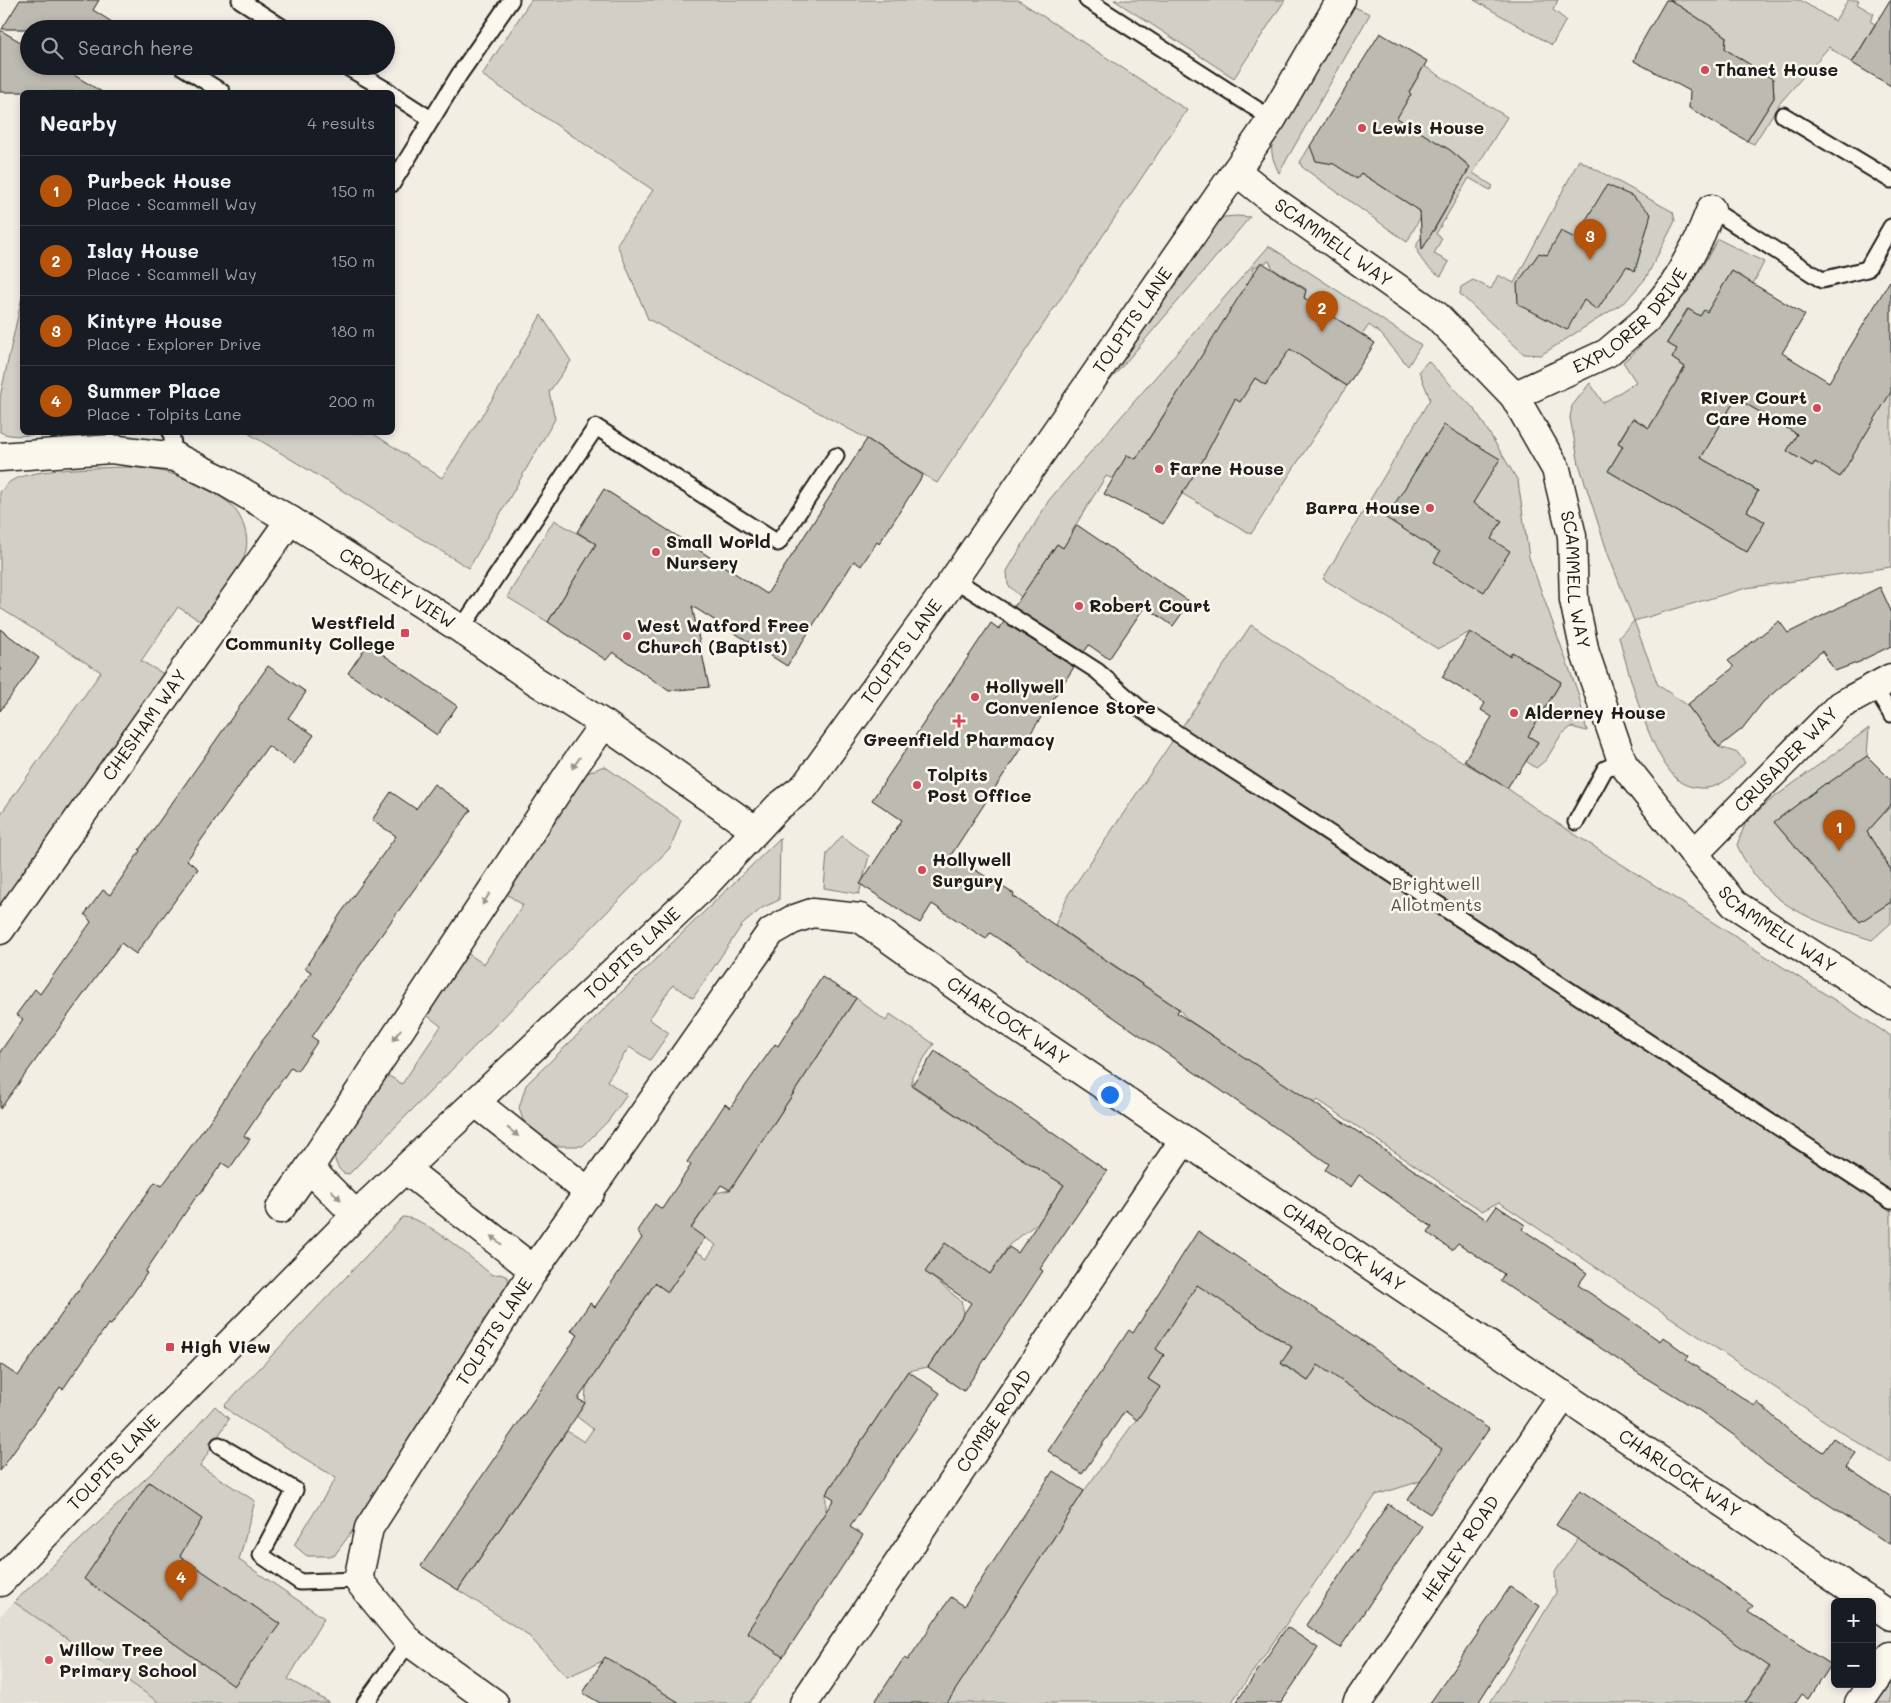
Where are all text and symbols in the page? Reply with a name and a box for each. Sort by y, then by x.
search box [20,20,395,75]
icon: search [38,34,66,62]
text: Search here [78,35,194,60]
place label: Thanet House [1715,57,1838,81]
marker: Thanet House [1699,64,1711,76]
text: Nearby [40,109,117,136]
text: 4 results [307,112,375,133]
place label: Lewis House [1372,115,1484,139]
marker: Lewis House [1356,122,1368,134]
text: Purbeck House [87,168,231,193]
text: 1 [52,180,60,201]
text: 150 m [331,180,375,201]
street label: SCAMMELL WAY [1270,192,1398,292]
text: Place · Scammell Way [87,193,257,214]
pin: 3 [1574,219,1606,260]
text: Islay House [87,238,199,263]
text: 2 [52,250,60,271]
text: 150 m [331,250,375,271]
street label: TOLPITS LANE [1087,262,1177,378]
text: Place · Scammell Way [87,263,257,284]
street label: EXPLORER DRIVE [1568,263,1692,378]
pin: 2 [1306,291,1338,332]
text: Kintyre House [87,308,222,333]
text: 3 [51,320,61,341]
text: 180 m [330,320,375,341]
text: Place · Explorer Drive [87,333,261,354]
text: Summer Place [87,378,220,403]
place label: River Court Care Home [1700,385,1807,430]
text: 4 [51,390,61,411]
text: 200 m [328,390,375,411]
marker: River Court Care Home [1811,402,1823,414]
text: Place · Tolpits Lane [87,403,242,424]
place label: Farne House [1169,456,1284,480]
marker: Farne House [1153,463,1165,475]
place label: Barra House [1305,495,1420,519]
marker: Barra House [1424,502,1436,514]
street label: SCAMMELL WAY [1555,508,1597,651]
place label: Small World Nursery [666,529,771,574]
street label: CROXLEY VIEW [335,541,460,633]
marker: Small World Nursery [650,546,662,558]
place label: Robert Court [1089,593,1210,617]
street label: TOLPITS LANE [855,594,947,709]
marker: Robert Court [1073,600,1085,612]
place label: Westfield Community College [225,610,395,655]
place label: West Watford Free Church (Baptist) [637,613,810,658]
marker: Westfield Community College [399,627,411,639]
marker: West Watford Free Church (Baptist) [621,630,633,642]
street label: CHESHAM WAY [96,664,192,785]
place label: Hollywell Convenience Store [985,674,1156,719]
marker: Hollywell Convenience Store [969,691,981,703]
place label: Alderney House [1524,700,1666,724]
street label: CRUSADER WAY [1728,701,1843,817]
marker: Alderney House [1508,707,1520,719]
marker: Greenfield Pharmacy [953,715,965,727]
place label: Greenfield Pharmacy [863,727,1055,751]
one-way arrow [571,757,581,770]
place label: Tolpits Post Office [927,762,1032,807]
marker: Tolpits Post Office [911,779,923,791]
pin: 1 [1823,810,1855,851]
place label: Hollywell Surgury [932,847,1011,892]
marker: Hollywell Surgury [916,864,928,876]
park label: Brightwell Allotments [1390,871,1482,916]
street label: SCAMMELL WAY [1713,880,1841,978]
one-way arrow [481,892,491,906]
street label: TOLPITS LANE [579,901,685,1004]
street label: CHARLOCK WAY [942,970,1074,1070]
one-way arrow [392,1028,402,1042]
your location [1097,1082,1123,1108]
one-way arrow [506,1127,519,1138]
one-way arrow [330,1189,342,1201]
street label: CHARLOCK WAY [1278,1197,1410,1297]
one-way arrow [490,1234,503,1245]
street label: TOLPITS LANE [450,1272,537,1390]
place label: High View [180,1334,271,1358]
marker: High View [164,1341,176,1353]
street label: COMBE ROAD [950,1364,1037,1477]
street label: TOLPITS LANE [62,1409,165,1515]
street label: CHARLOCK WAY [1614,1423,1746,1523]
street label: HEALEY ROAD [1415,1490,1504,1606]
pin: 4 [165,1560,197,1601]
map controls [1831,1598,1876,1688]
button: + [1831,1598,1876,1643]
place label: Willow Tree Primary School [59,1637,197,1682]
button: − [1831,1643,1876,1688]
marker: Willow Tree Primary School [43,1654,55,1666]

